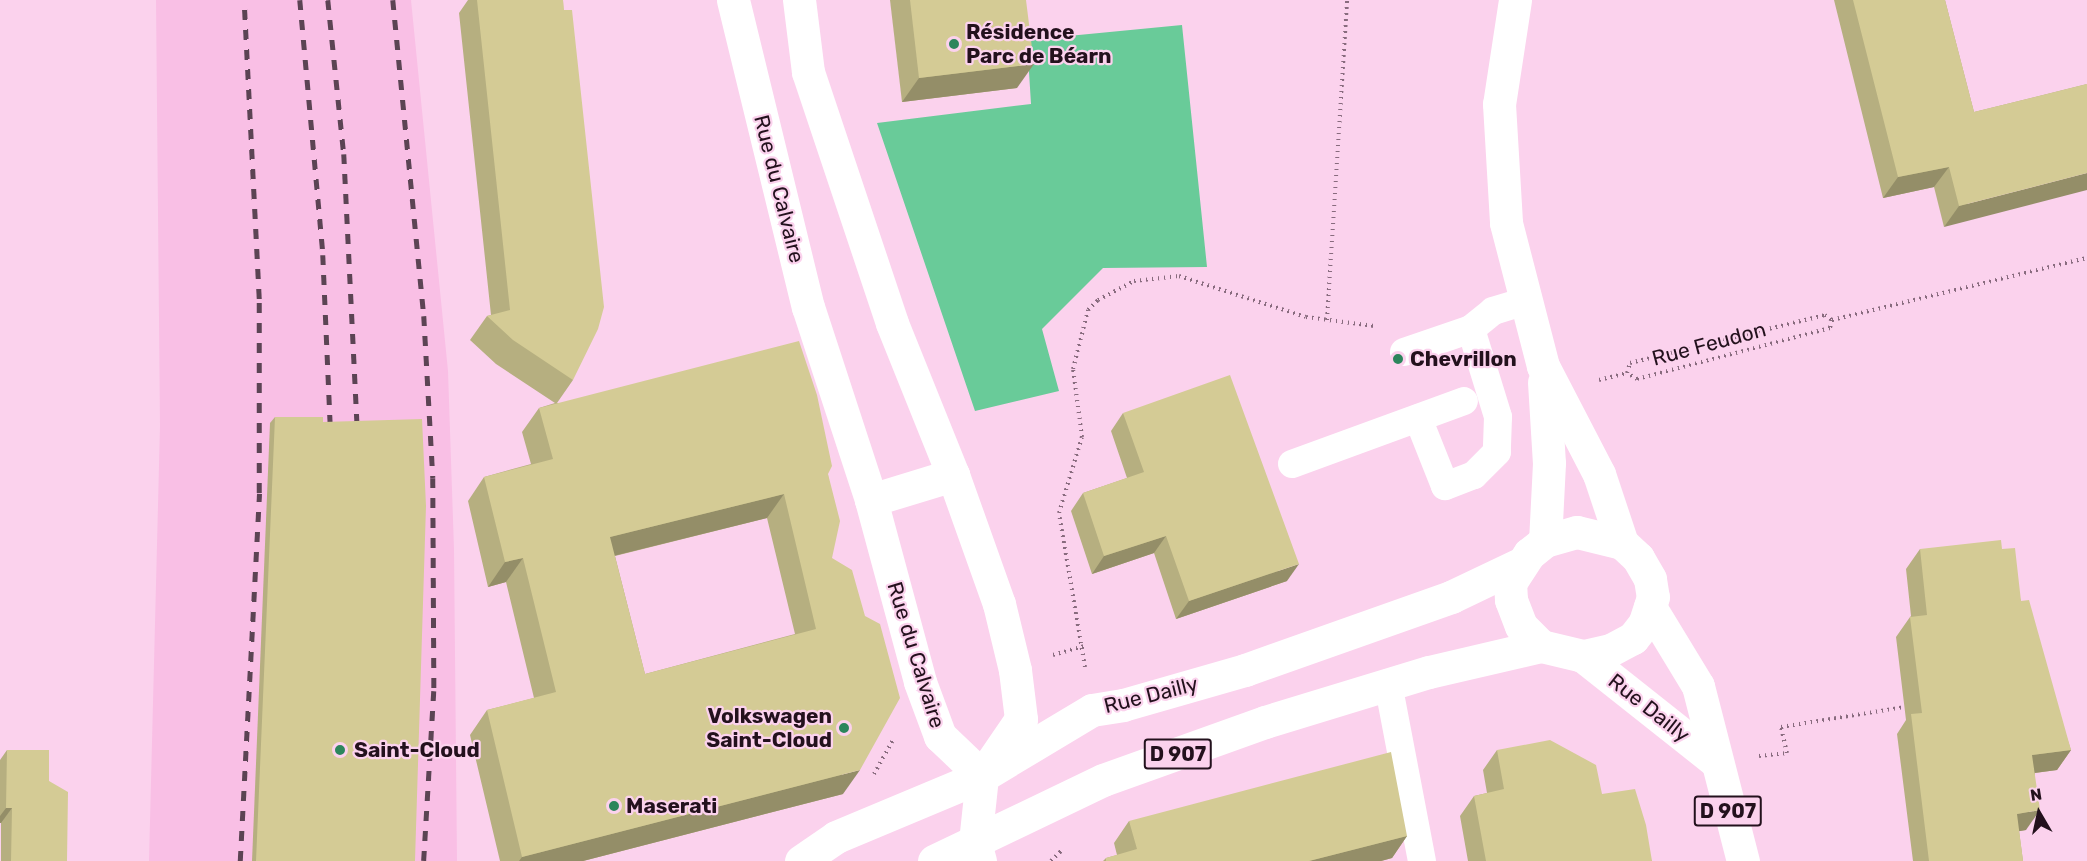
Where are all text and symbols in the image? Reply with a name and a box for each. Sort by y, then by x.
place label: Résidence Parc de Béarn [966,19,1112,69]
marker: Résidence Parc de Béarn [947,37,961,51]
street label: Rue du Calvaire [748,112,810,266]
street label: Rue Feudon [1649,317,1769,371]
place label: Chevrillon [1410,346,1517,372]
marker: Chevrillon [1391,352,1405,366]
street label: Rue du Calvaire [882,579,950,731]
street label: Rue Dailly [1603,668,1695,748]
street label: Rue Dailly [1101,671,1201,719]
place label: Volkswagen Saint-Cloud [706,703,832,753]
marker: Volkswagen Saint-Cloud [837,721,851,735]
place label: Saint-Cloud [354,737,480,763]
road number: D 907 [1144,737,1212,771]
marker: Saint-Cloud [331,741,349,759]
north arrow [2009,783,2069,843]
text: N [2029,784,2043,805]
place label: Maserati [626,793,717,819]
road number: D 907 [1694,794,1762,828]
marker: Maserati [607,799,621,813]

